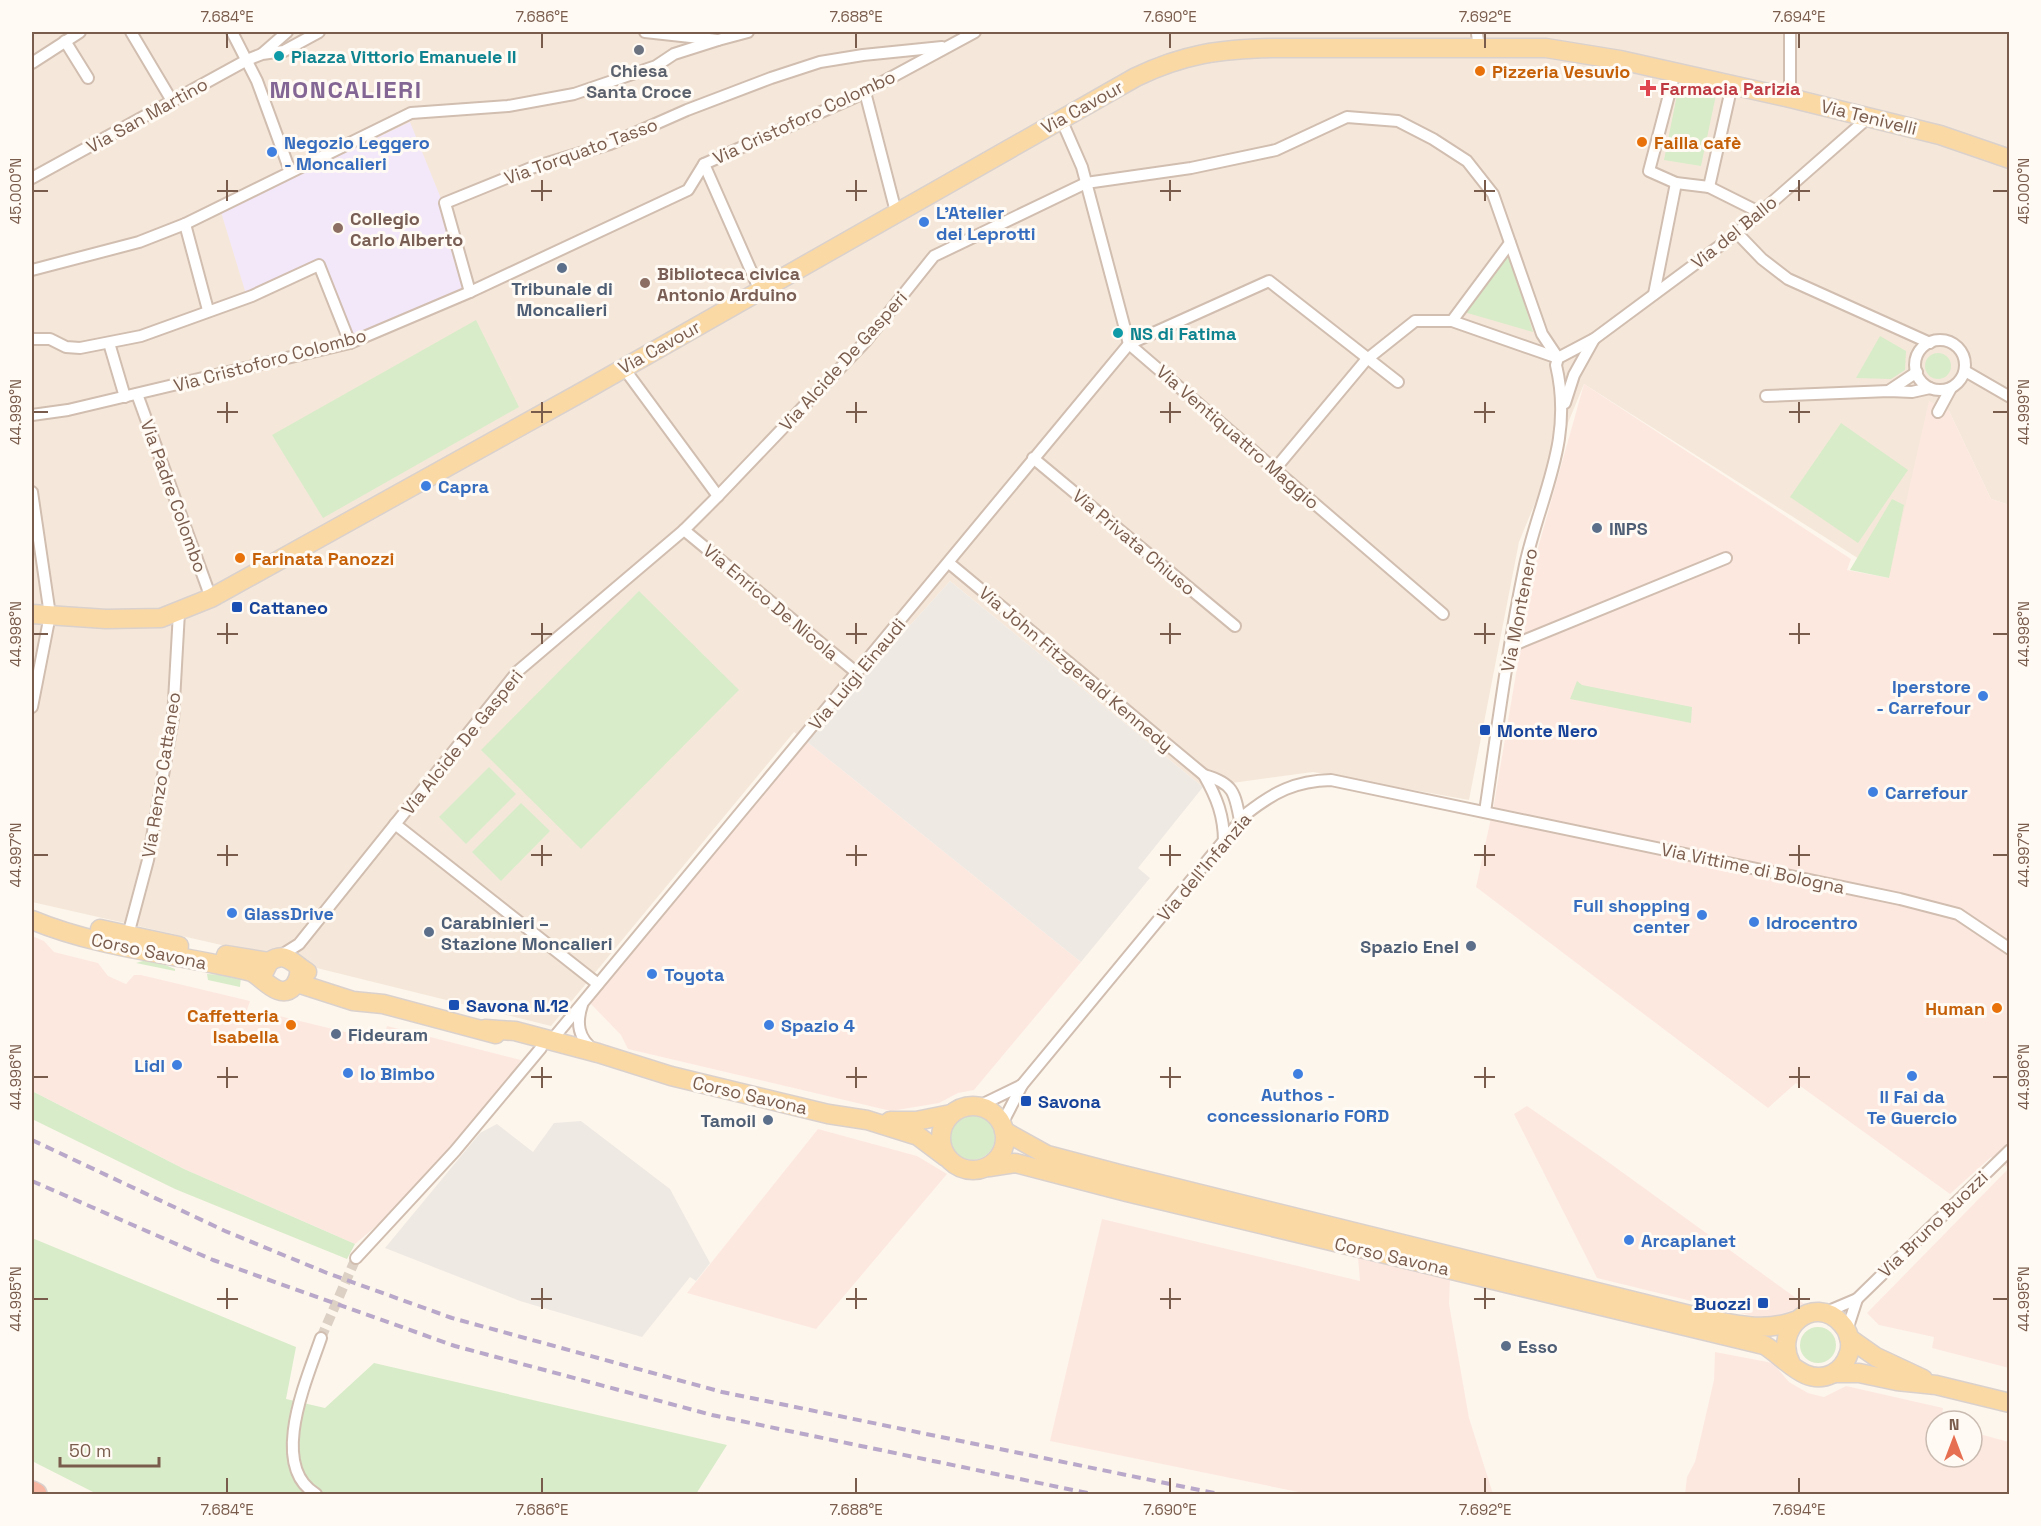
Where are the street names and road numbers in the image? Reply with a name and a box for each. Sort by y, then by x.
street label: Via Cristoforo Colombo [709,65,899,169]
street label: Via San Martino [82,72,212,158]
street label: Via Cavour [1037,75,1127,139]
street label: Via Tenivelli [1819,94,1919,140]
street label: Via Torquato Tasso [501,113,661,189]
street label: Via del Ballo [1686,190,1782,274]
street label: Via Alcide De Gasperi [774,286,912,436]
street label: Via Cavour [614,315,704,379]
street label: Via Cristoforo Colombo [171,323,369,397]
street label: Via Ventiquattro Maggio [1152,360,1324,514]
street label: Via Padre Colombo [136,416,212,576]
street label: Via Privata Chiuso [1068,484,1200,600]
street label: Via Enrico De Nicola [699,539,843,665]
street label: Via Montenero [1496,546,1542,674]
street label: Via John Fitzgerald Kennedy [974,581,1178,757]
street label: Via Luigi Einaudi [804,613,910,735]
street label: Via Alcide De Gasperi [396,665,528,819]
street label: Via Renzo Cattaneo [137,690,185,860]
street label: Via dell'Infanzia [1152,808,1256,926]
street label: Via Vittime di Bologna [1659,837,1847,899]
street label: Corso Savona [89,928,209,974]
street label: Corso Savona [690,1071,810,1119]
street label: Via Bruno Buozzi [1873,1166,1993,1282]
street label: Corso Savona [1332,1232,1452,1280]

